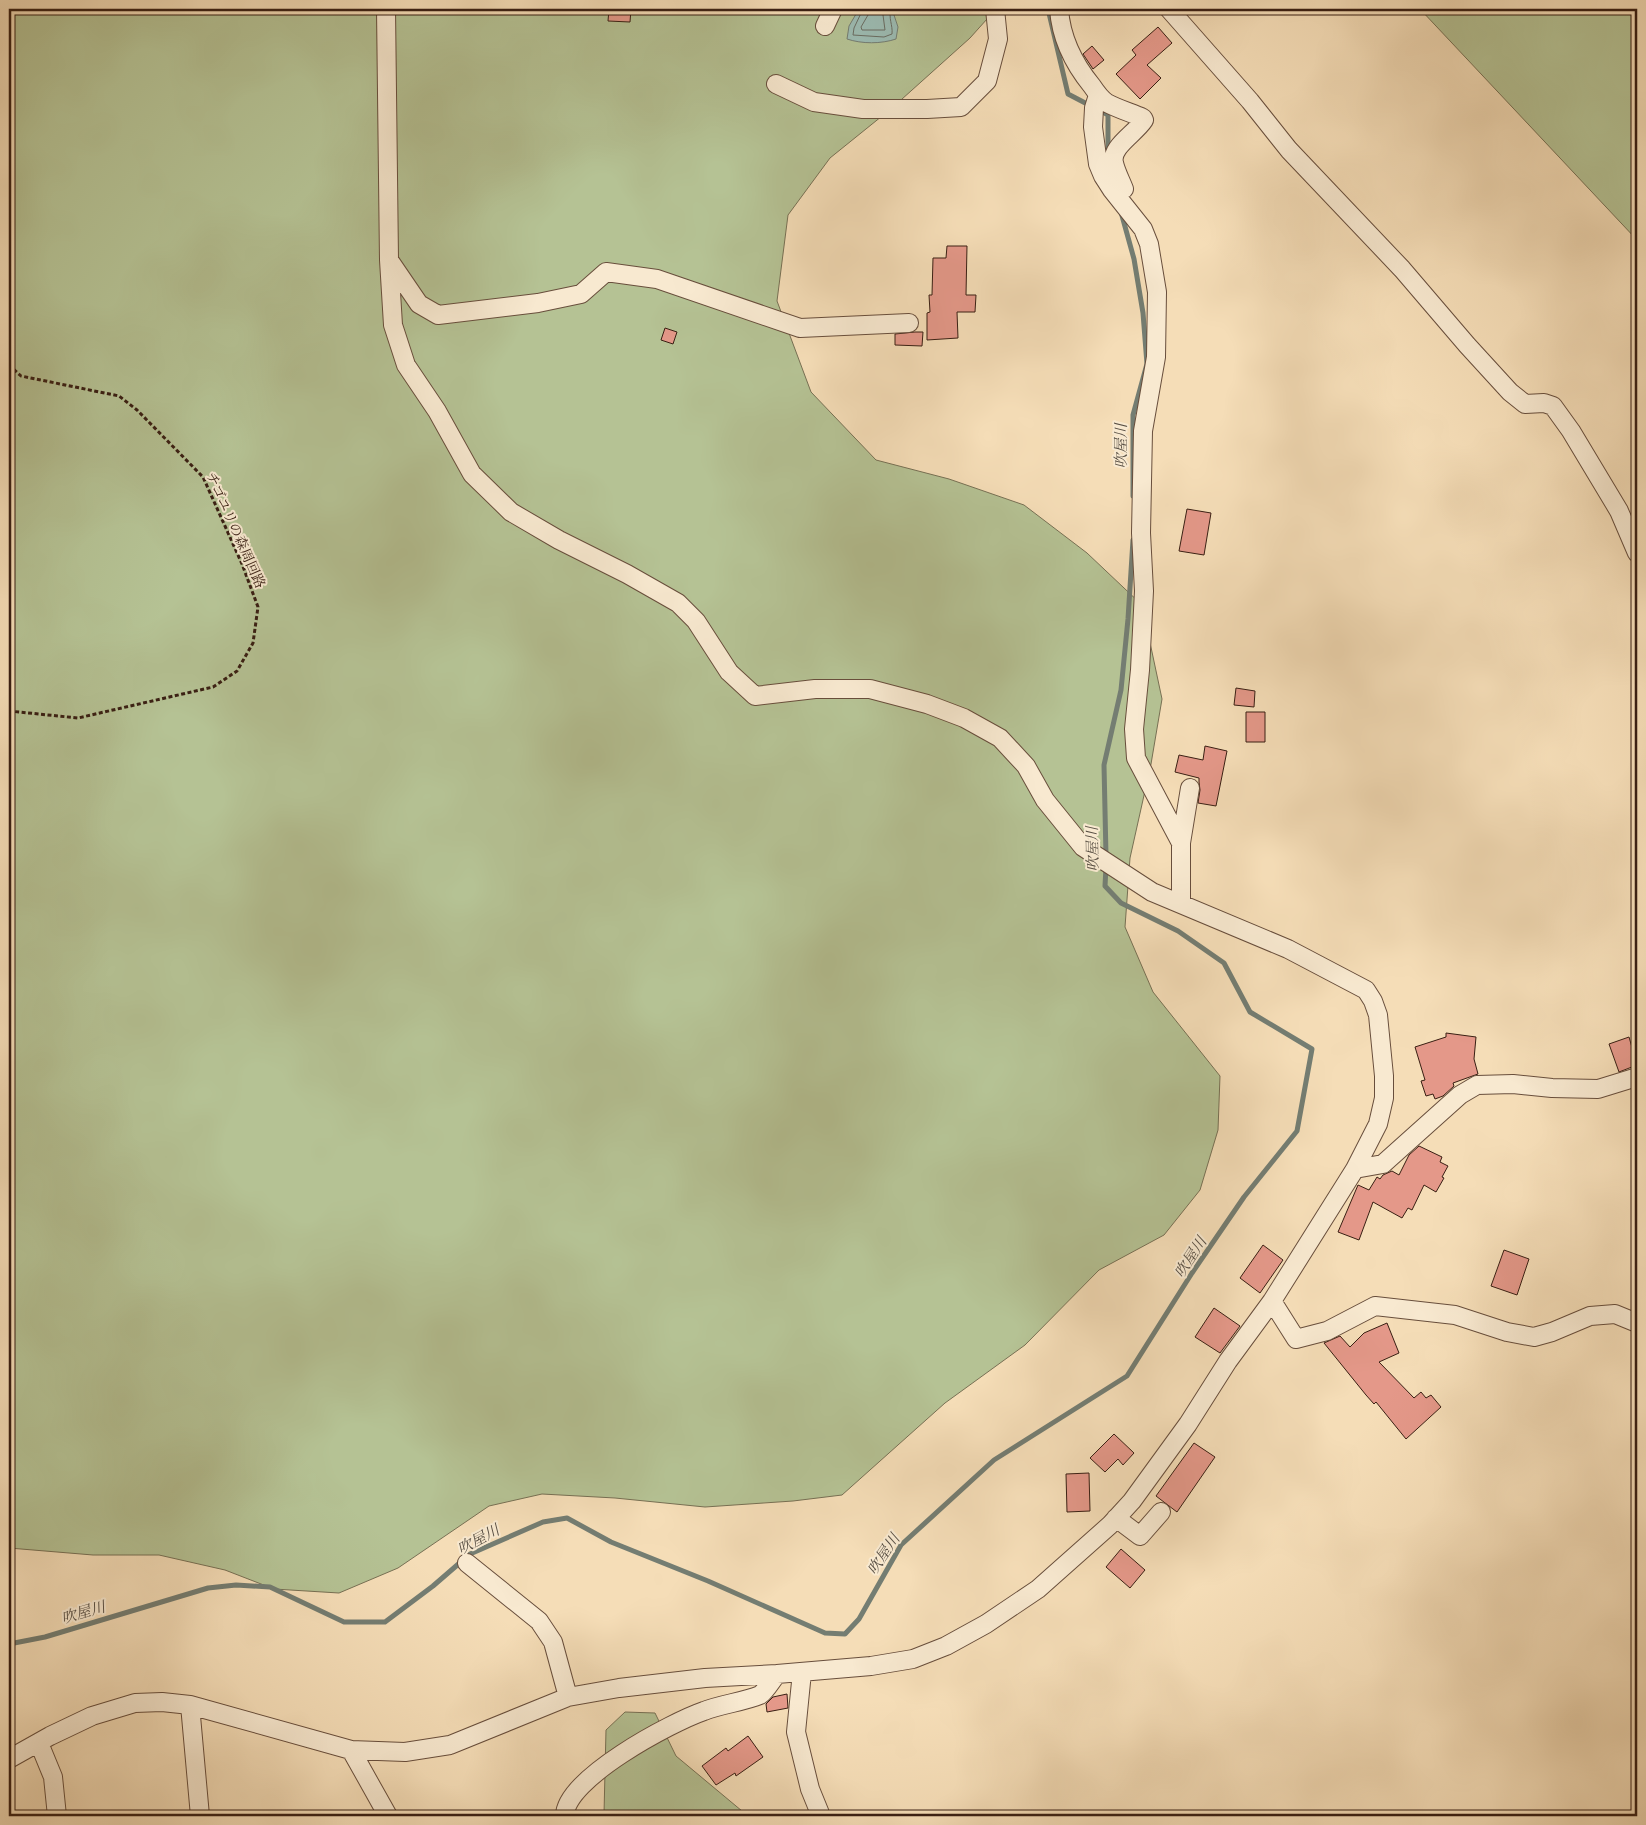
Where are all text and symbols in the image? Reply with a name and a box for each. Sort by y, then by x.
water label: 吹屋川 [1111,422,1130,469]
street label: チゴユリの森周回路 [202,469,270,591]
water label: 吹屋川 [1082,824,1102,872]
water label: 吹屋川 [1170,1231,1211,1281]
water label: 吹屋川 [454,1519,504,1558]
water label: 吹屋川 [863,1528,905,1578]
water label: 吹屋川 [59,1596,109,1627]

